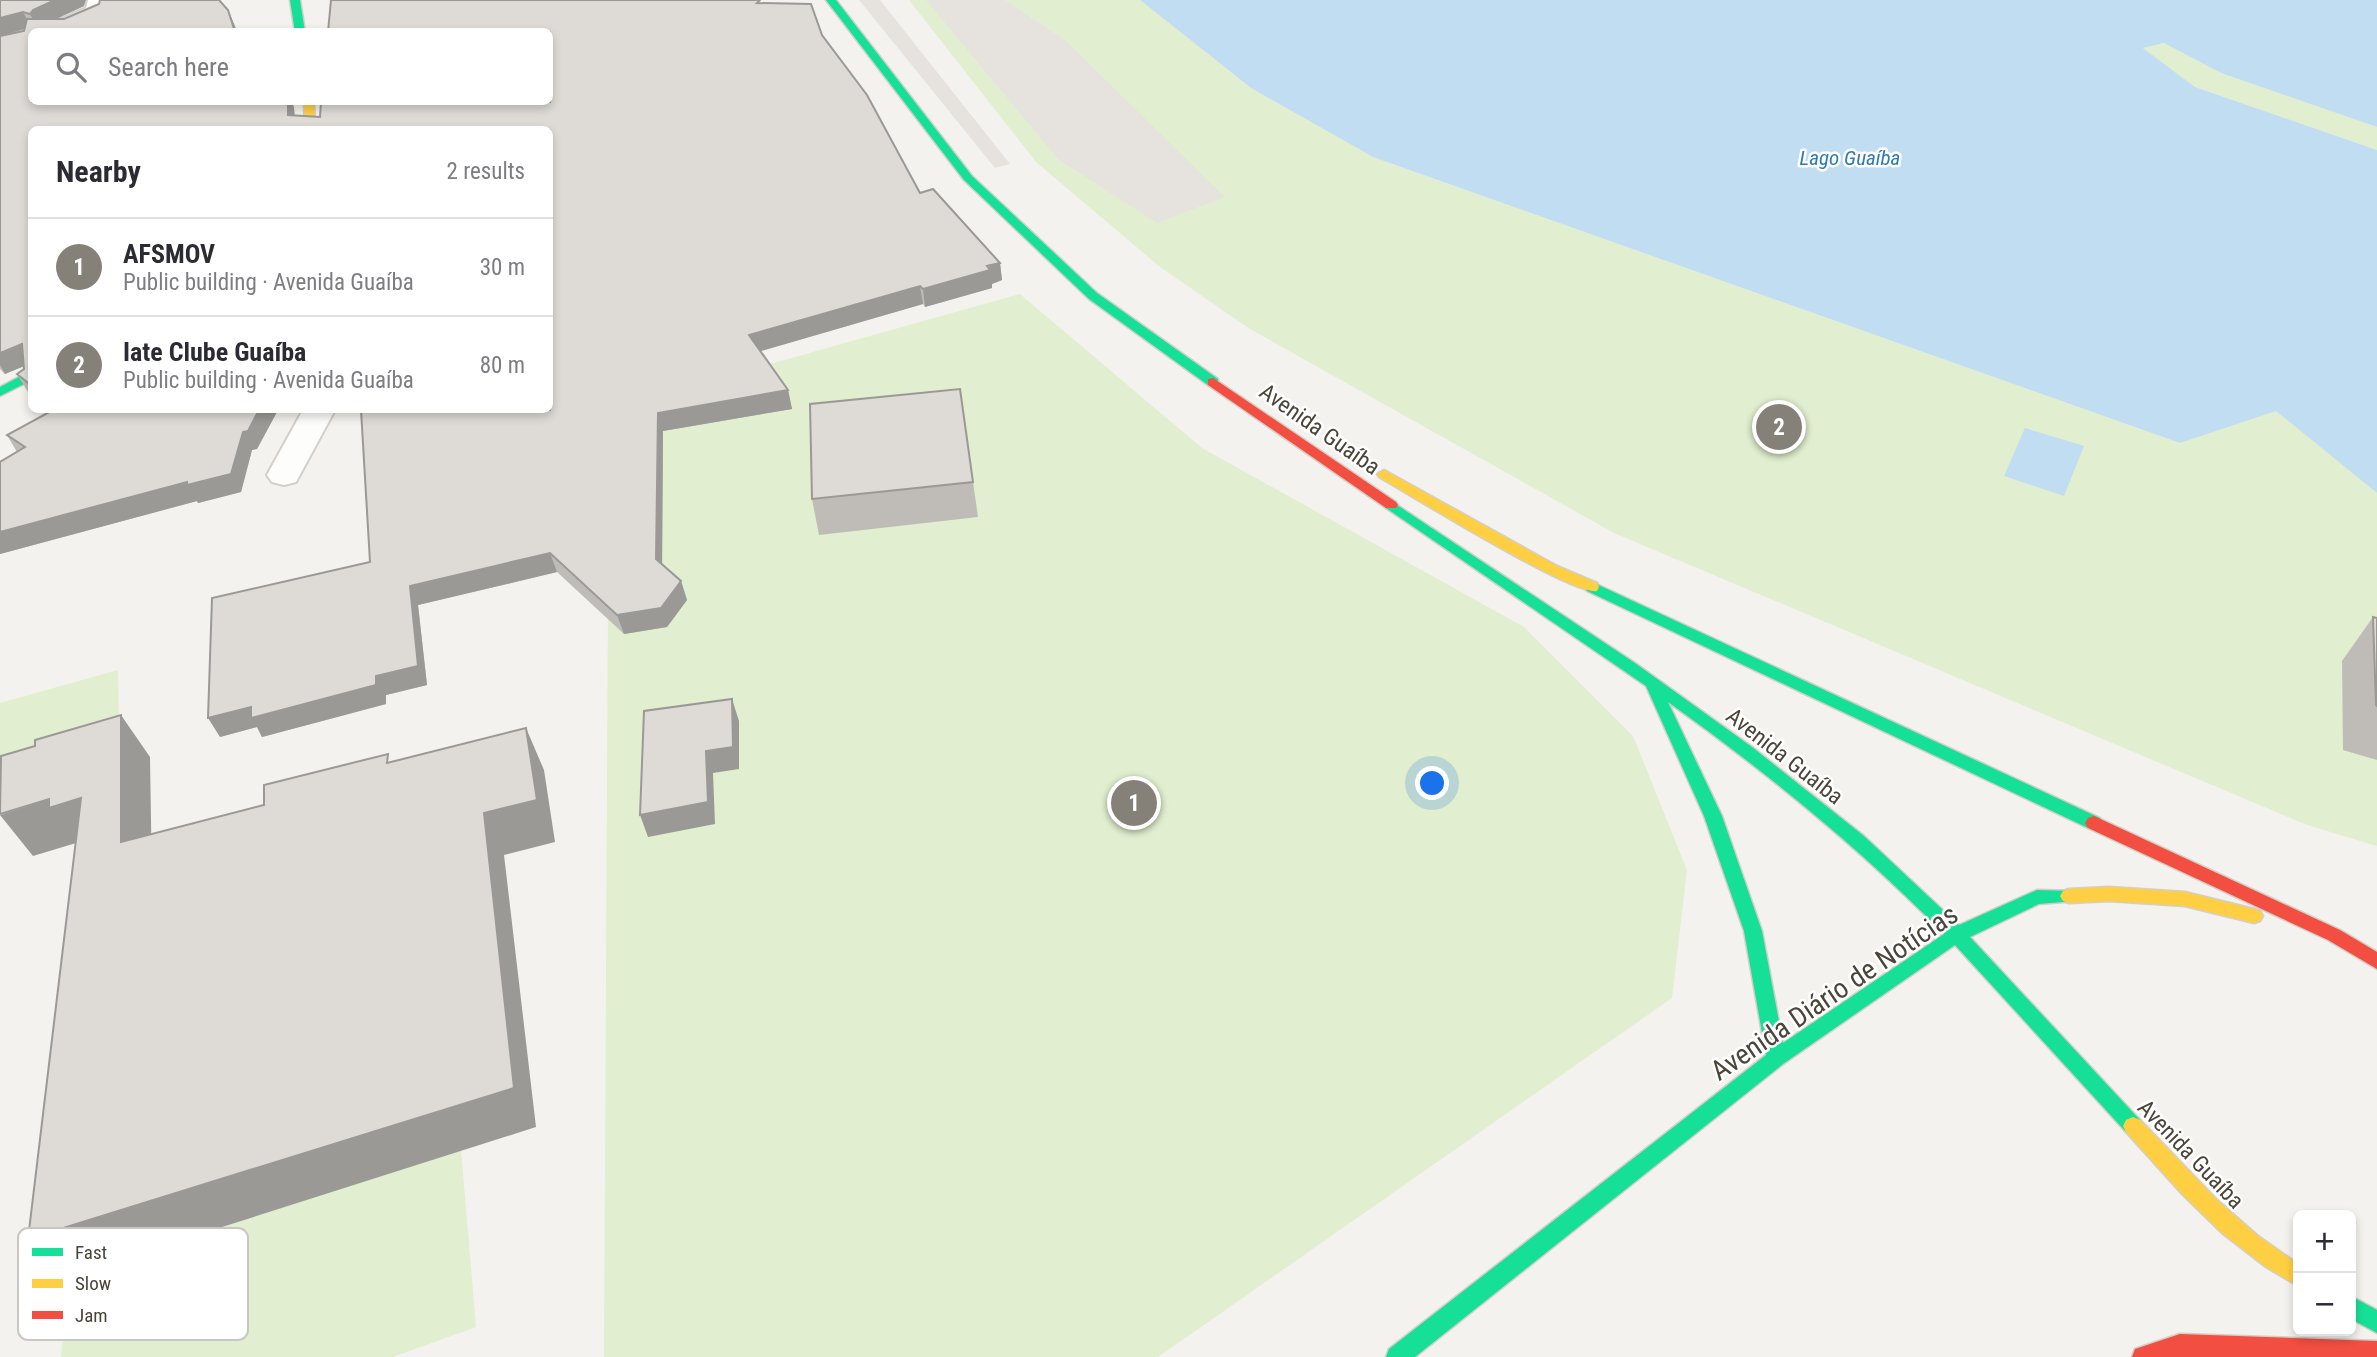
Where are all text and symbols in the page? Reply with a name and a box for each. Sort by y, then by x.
search box [28,28,553,105]
icon: search [52,48,90,86]
text: Search here [108,52,229,82]
water label: Lago Guaíba [1800,146,1900,170]
text: Nearby [56,154,141,189]
text: 2 results [447,158,525,185]
text: AFSMOV [123,239,215,269]
text: 1 [73,254,85,281]
text: 30 m [480,254,525,281]
text: Public building · Avenida Guaíba [123,269,414,296]
text: Iate Clube Guaíba [123,337,306,367]
text: 2 [73,352,85,379]
text: 80 m [480,352,525,379]
text: Public building · Avenida Guaíba [123,367,414,394]
street label: Avenida Guaíba [1254,378,1385,481]
pin: 2 [1756,401,1802,453]
street label: Avenida Guaíba [1721,702,1848,810]
your location [1415,766,1449,800]
pin: 1 [1111,777,1157,829]
street label: Avenida Diário de Notícias [1705,897,1964,1087]
street label: Avenida Guaíba [2132,1094,2249,1214]
map controls [2293,1210,2356,1336]
button: + [2293,1210,2356,1273]
legend [18,1228,248,1340]
text: Fast [75,1241,107,1264]
text: Slow [75,1272,111,1295]
button: − [2293,1273,2356,1336]
text: Jam [75,1304,108,1327]

